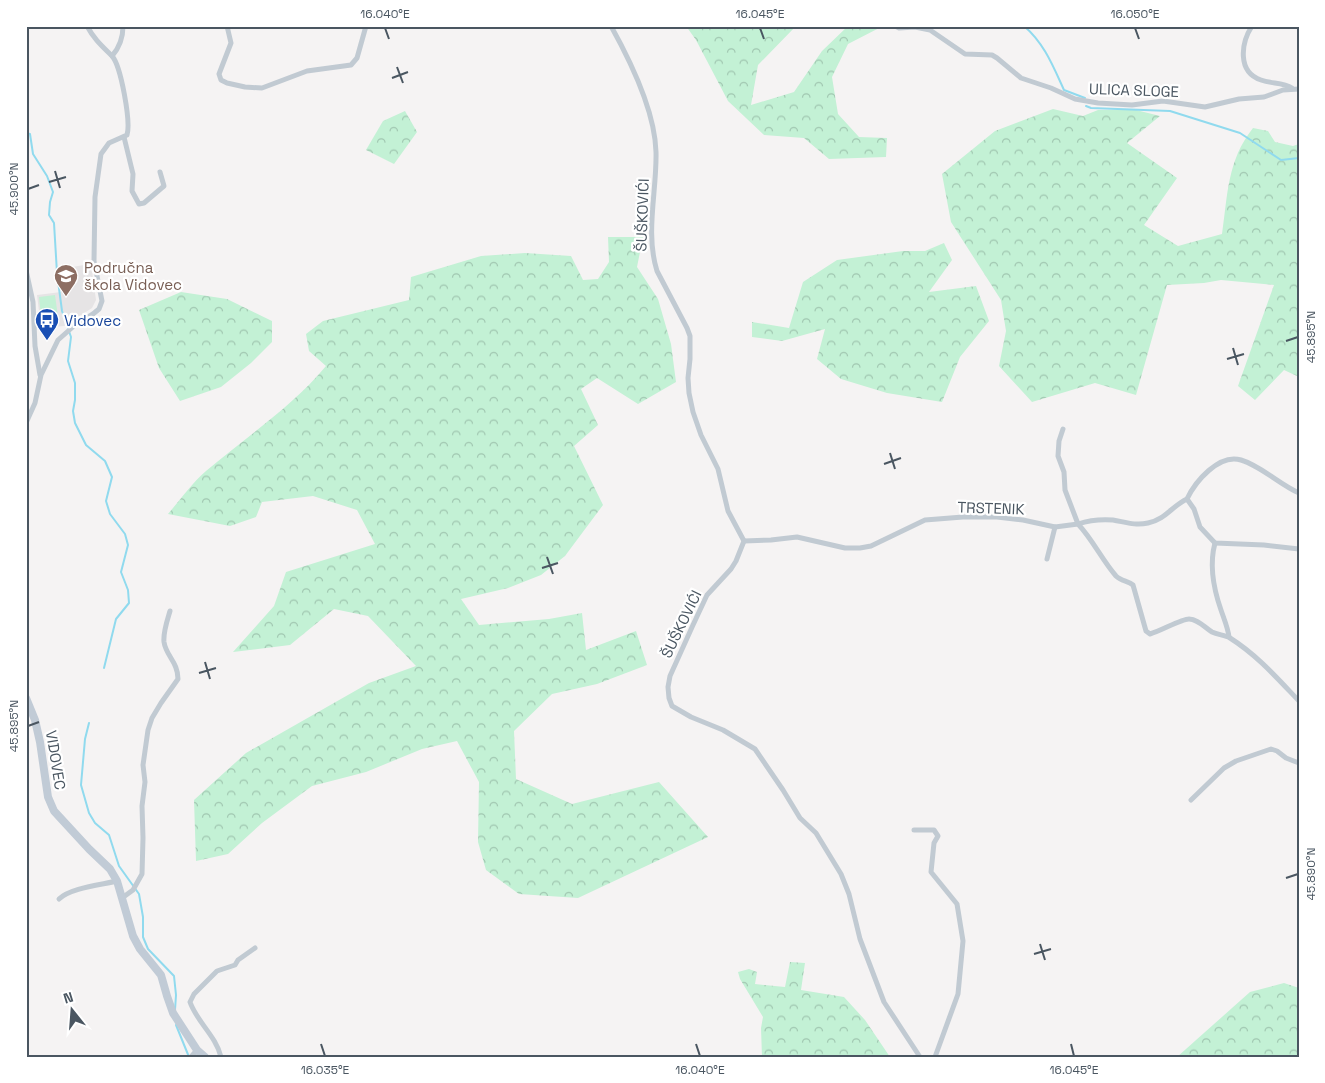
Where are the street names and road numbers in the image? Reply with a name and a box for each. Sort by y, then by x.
street label: ULICA SLOGE [1089,79,1179,101]
street label: ŠUŠKOVIĆI [631,178,653,252]
street label: TRSTENIK [957,497,1025,519]
street label: ŠUŠKOVIĆI [656,587,706,661]
street label: VIDOVEC [42,729,70,791]

